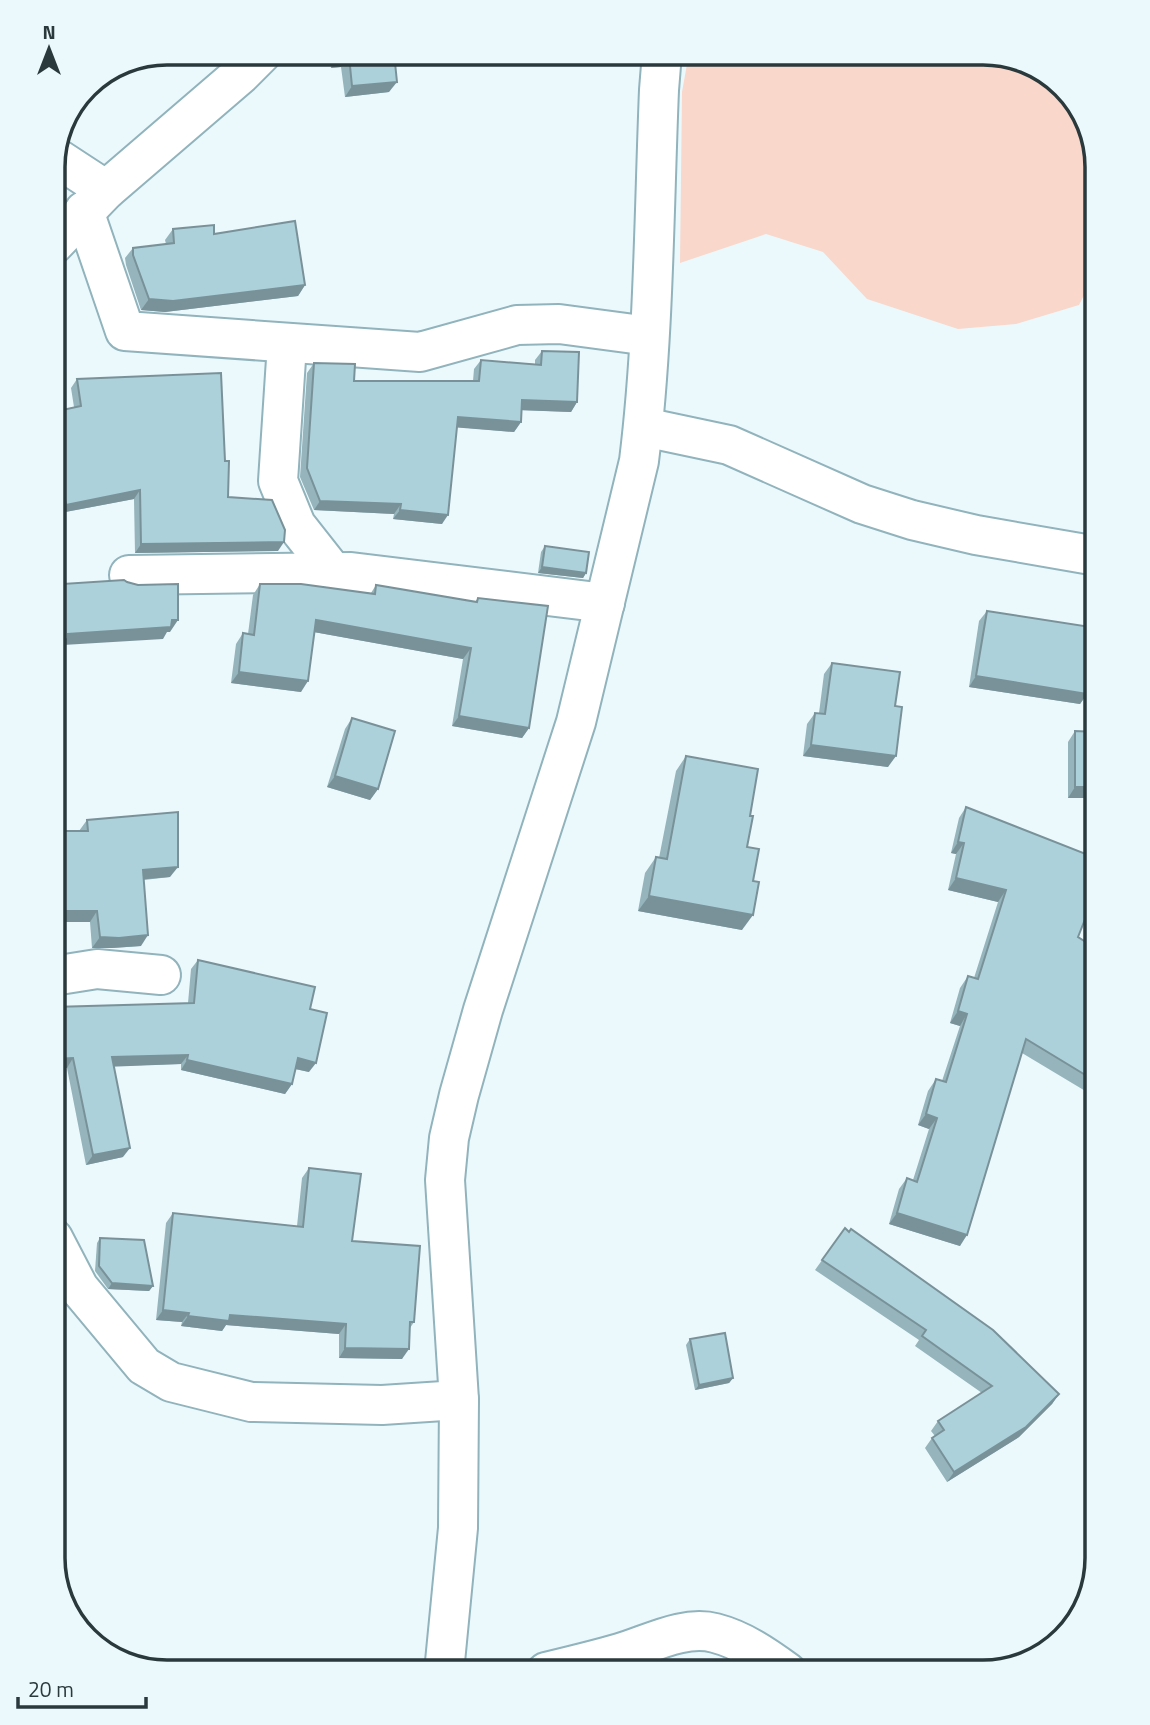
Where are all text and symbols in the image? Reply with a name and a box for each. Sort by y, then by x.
north arrow [14,14,84,84]
text: N [42,17,56,46]
scale bar [18,1666,145,1710]
text: 20 m [28,1673,74,1705]

